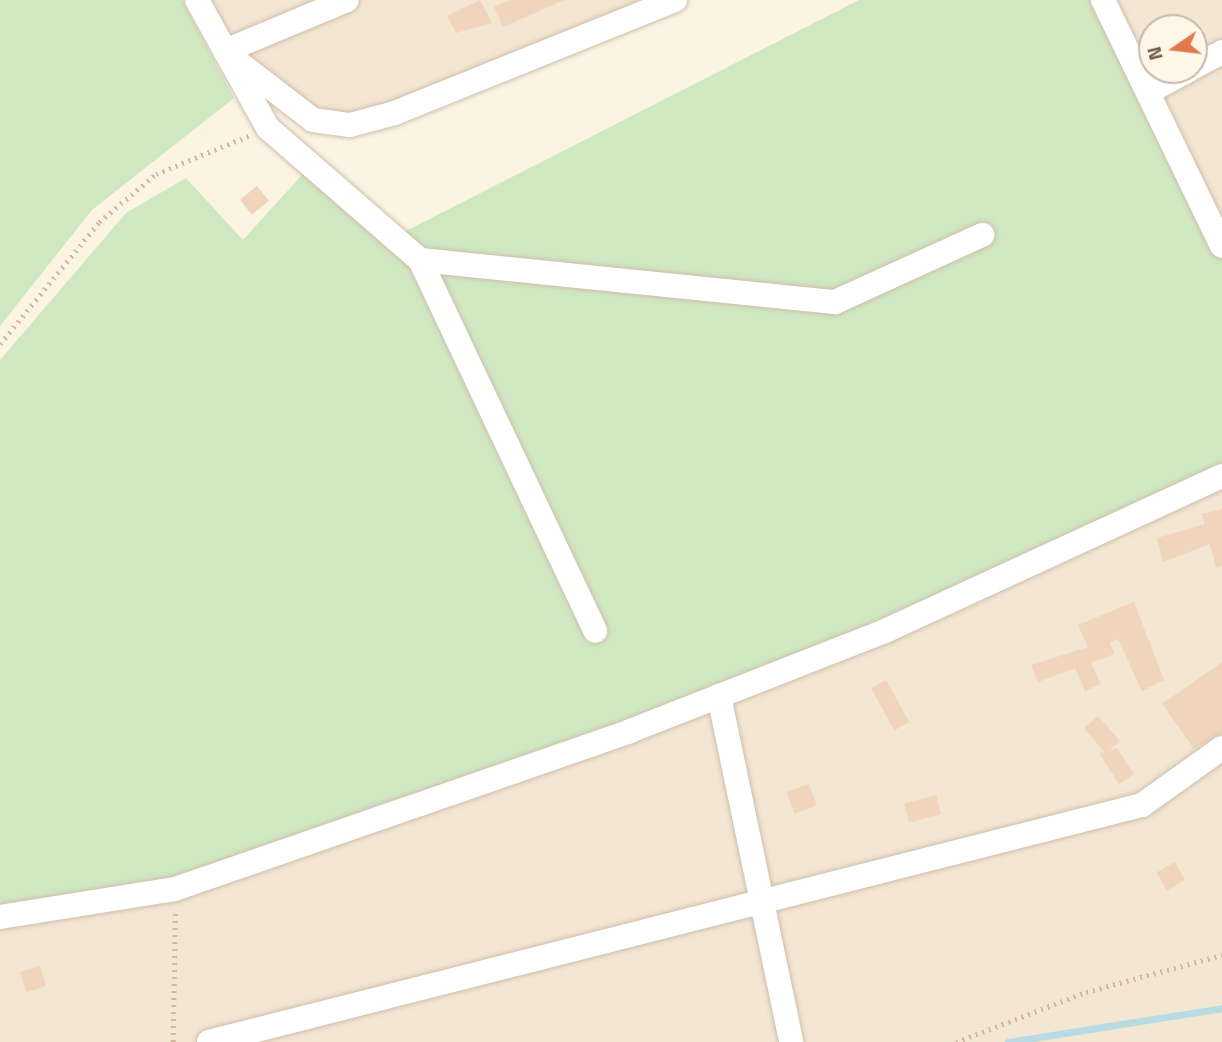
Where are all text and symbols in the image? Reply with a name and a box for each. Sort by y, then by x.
north arrow [1138,14,1208,84]
text: N [1138,44,1170,64]

